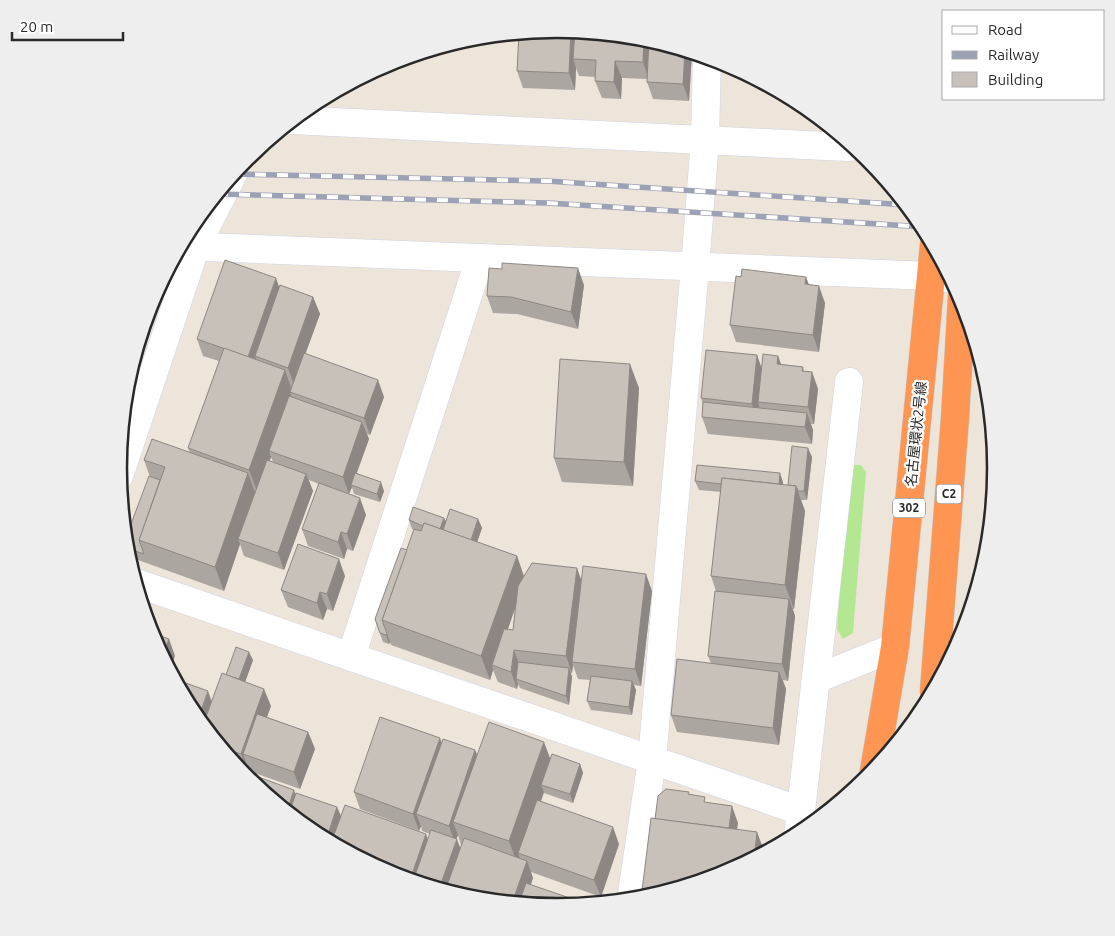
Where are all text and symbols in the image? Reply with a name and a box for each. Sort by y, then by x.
scale bar [12,10,124,42]
legend [942,10,1105,100]
text: 20 m [20,18,53,35]
text: Road [988,21,1023,38]
text: Railway [988,46,1039,63]
text: Building [988,71,1043,88]
street label: 名古屋環状2号線 [903,381,929,487]
road number: C2 [936,484,962,504]
road number: 302 [893,498,925,518]

